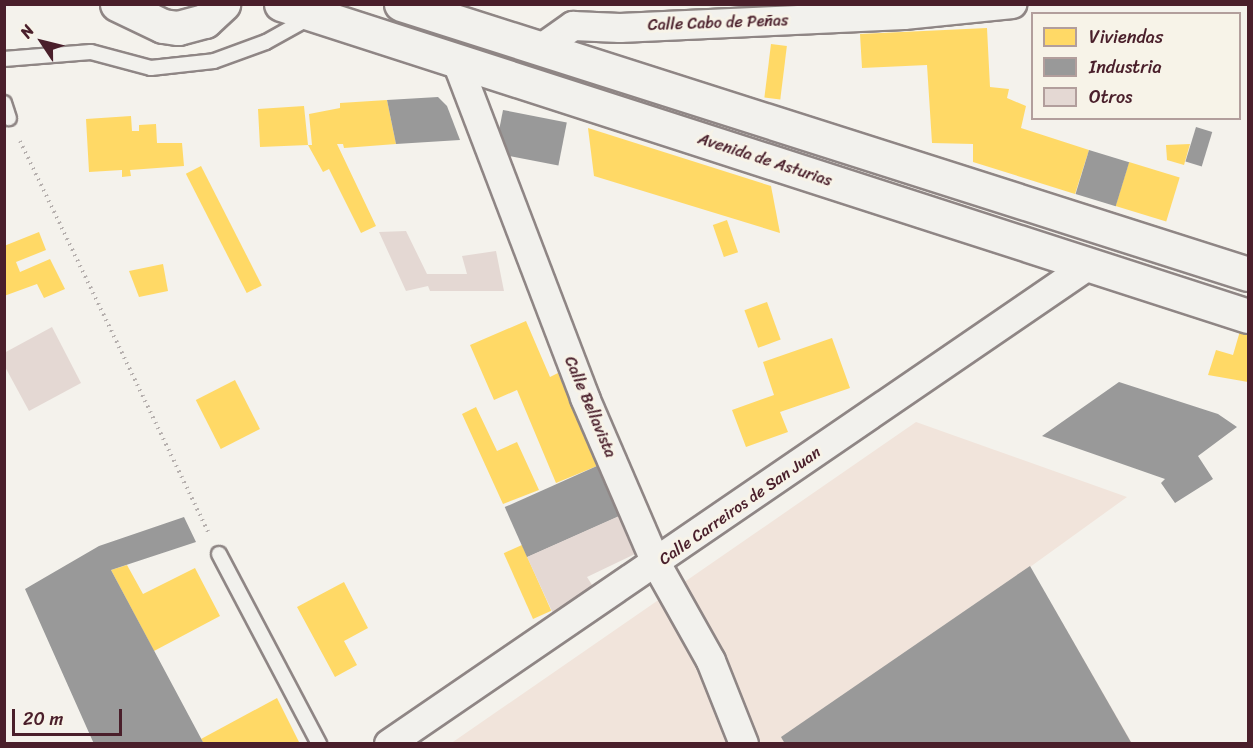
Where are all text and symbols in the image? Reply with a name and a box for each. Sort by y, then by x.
street label: Calle Cabo de Peñas [647,11,789,35]
north arrow [12,12,72,72]
legend [1031,12,1241,120]
text: N [12,19,42,44]
text: Viviendas [1089,21,1163,53]
text: Industria [1089,51,1162,83]
text: Otros [1089,81,1132,113]
street label: Avenida de Asturias [695,129,835,191]
street label: Calle Bellavista [560,353,620,461]
street label: Calle Carreiros de San Juan [655,443,825,569]
scale bar [15,697,124,735]
text: 20 m [23,703,63,735]

